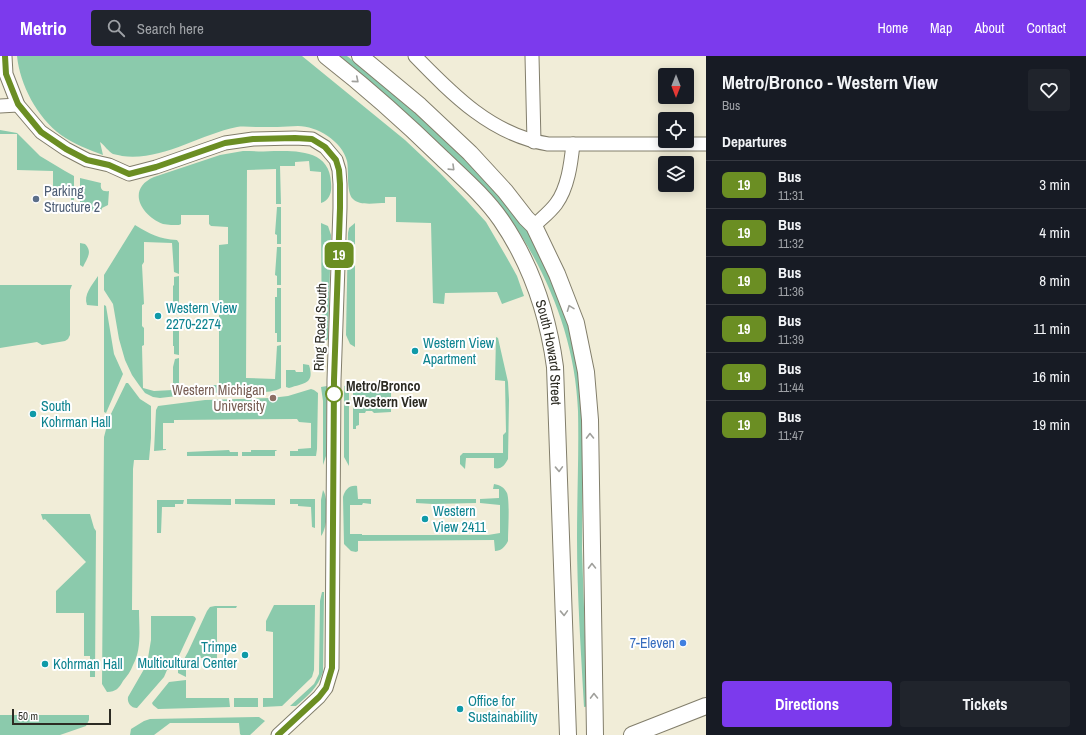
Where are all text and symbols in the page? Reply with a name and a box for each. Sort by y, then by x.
search box [91,10,371,46]
text: Metrio [20,15,67,41]
icon: search [105,17,127,39]
text: Search here [137,18,204,39]
text: Home [877,19,908,37]
text: Map [930,19,952,37]
text: About [974,19,1004,37]
text: Contact [1026,19,1066,37]
north arrow [658,68,694,104]
map controls [658,68,694,192]
text: Metro/Bronco - Western View [722,69,938,95]
button: heart [1028,69,1070,111]
one-way arrow [351,76,359,83]
text: Bus [722,97,740,114]
button: locate [658,112,694,148]
text: Departures [722,131,787,152]
button: layers [658,156,694,192]
one-way arrow [447,163,455,171]
text: Bus [778,166,801,187]
text: 3 min [1039,174,1070,195]
text: 19 [738,176,750,194]
place label: Parking Structure 2 [44,182,100,216]
text: 11:31 [778,187,804,204]
marker: Parking Structure 2 [31,194,41,204]
text: Bus [778,214,801,235]
text: 4 min [1039,222,1070,243]
text: 19 [738,224,750,242]
text: 11:32 [778,235,804,252]
line badge: 19 [321,242,357,268]
text: 19 [333,246,345,264]
text: Bus [778,262,801,283]
text: 8 min [1039,270,1070,291]
text: 19 [738,272,750,290]
street label: Ring Road South [309,283,331,371]
text: 11:36 [778,283,804,300]
street label: South Howard Street [531,297,565,405]
place label: Western View 2270-2274 [166,299,238,333]
one-way arrow [567,305,575,312]
text: Bus [778,310,801,331]
marker: Western View 2270-2274 [153,311,163,321]
text: 11 min [1033,318,1070,339]
text: 19 [738,320,750,338]
text: 11:39 [778,331,804,348]
place label: Western View Apartment [422,334,495,368]
marker: Western View Apartment [410,346,420,356]
text: Bus [778,358,801,379]
text: 16 min [1032,366,1070,387]
text: 19 [738,368,750,386]
place label: Metro/Bronco - Western View [346,377,427,411]
text: 11:44 [778,379,804,396]
place label: Western Michigan University [172,381,265,415]
marker: Metro/Bronco - Western View [325,385,343,403]
marker: Western Michigan University [268,393,278,403]
place label: South Kohrman Hall [41,397,111,431]
text: Bus [778,406,801,427]
marker: South Kohrman Hall [28,409,38,419]
text: 19 min [1032,414,1070,435]
text: 19 [738,416,750,434]
text: 11:47 [778,427,804,444]
one-way arrow [586,433,594,439]
one-way arrow [555,466,563,472]
place label: Western View 2411 [433,502,487,536]
marker: Western View 2411 [420,514,430,524]
one-way arrow [588,563,596,569]
one-way arrow [559,610,568,616]
place label: 7-Eleven [630,634,675,652]
place label: Trimpe Multicultural Center [137,638,237,672]
marker: 7-Eleven [678,638,688,648]
marker: Trimpe Multicultural Center [240,650,250,660]
place label: Kohrman Hall [53,655,123,673]
marker: Kohrman Hall [40,659,50,669]
button: Directions [722,681,892,727]
button: Tickets [900,681,1070,727]
place label: Office for Sustainability [468,692,538,726]
one-way arrow [590,693,599,699]
marker: Office for Sustainability [455,704,465,714]
scale bar [12,707,111,726]
text: 50 m [18,709,38,723]

